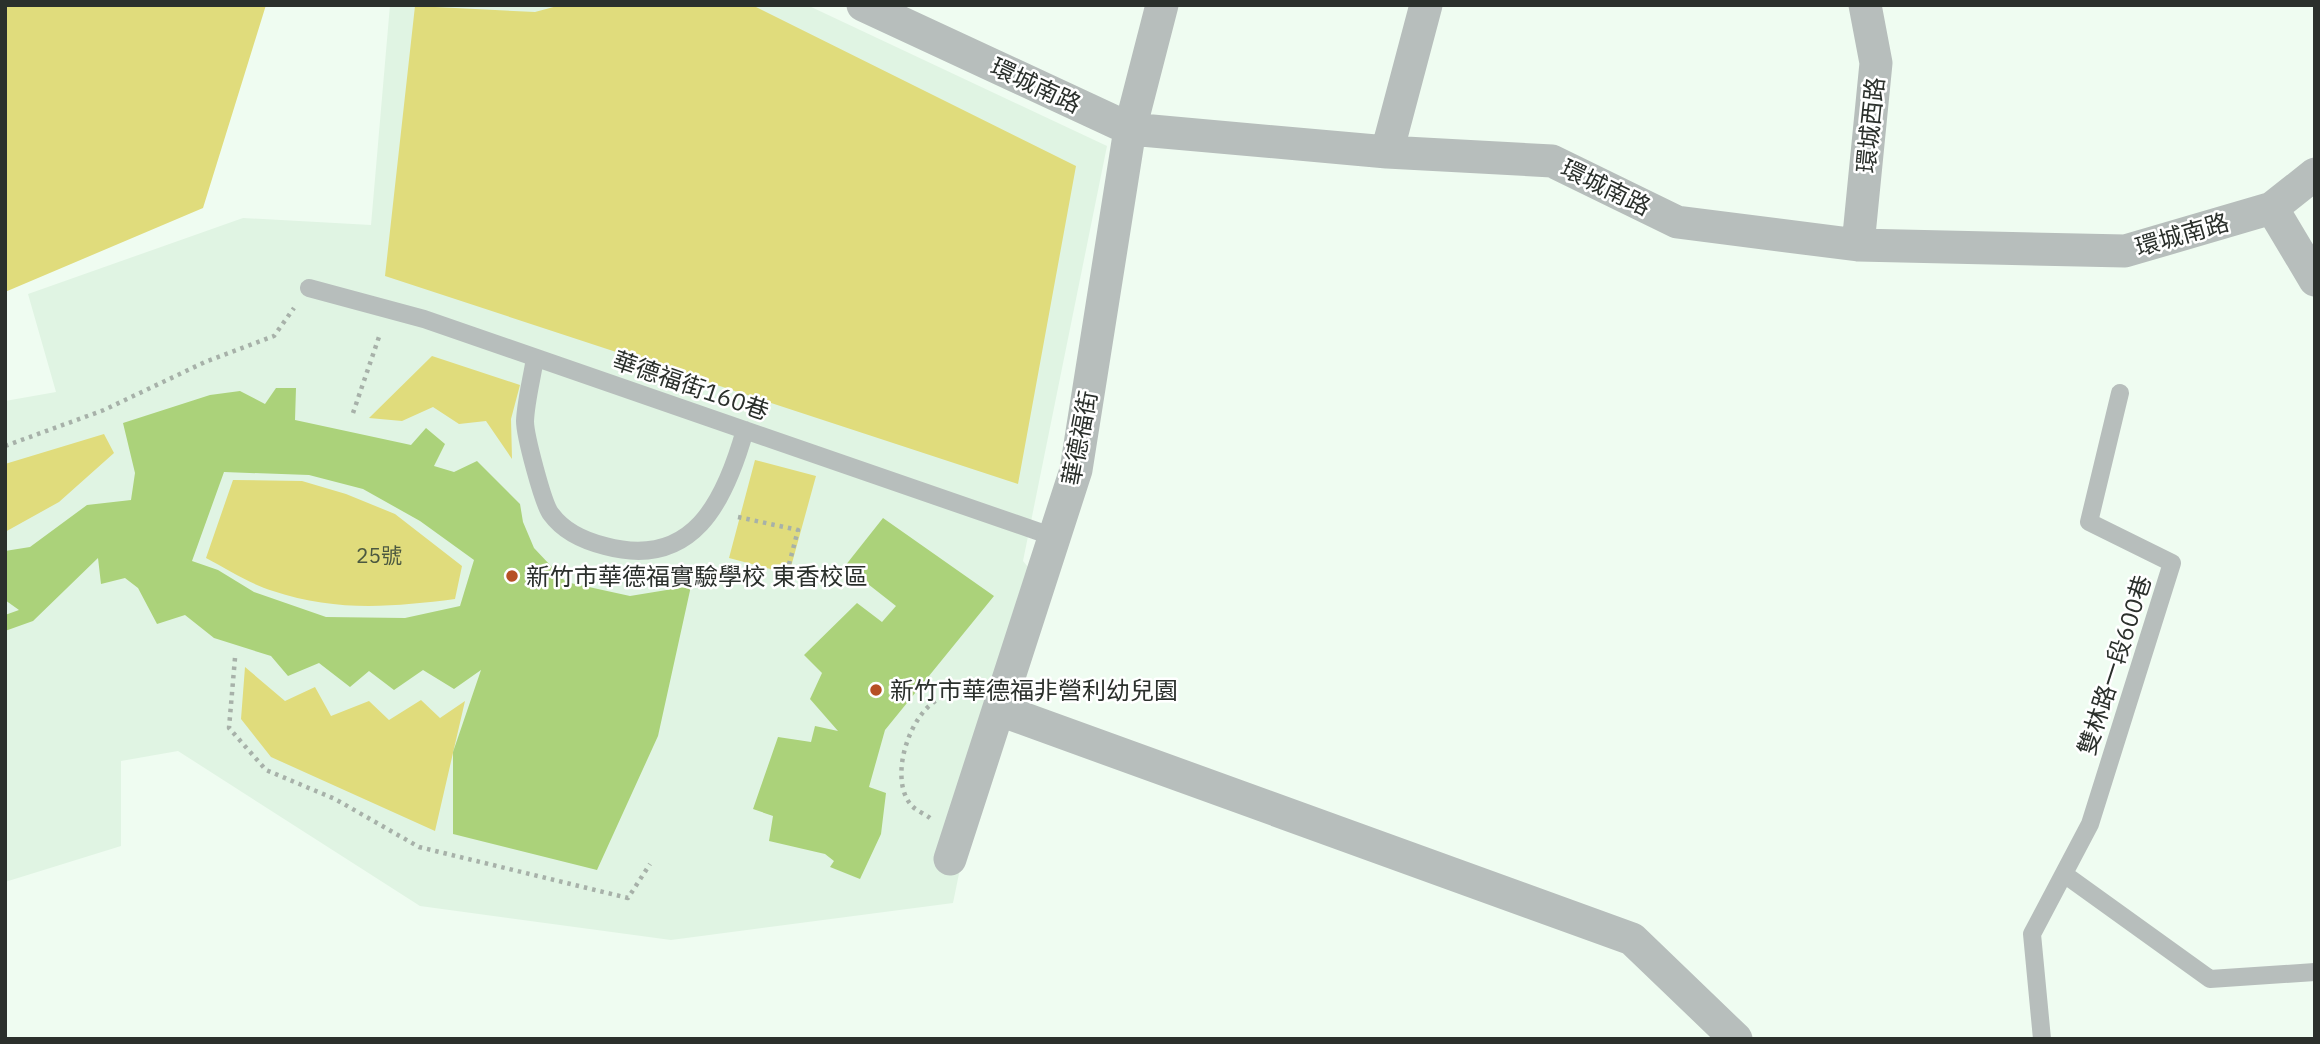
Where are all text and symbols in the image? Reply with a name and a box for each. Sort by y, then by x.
street label: 環城南路 [986,50,1086,120]
street label: 環城西路 [1849,76,1891,174]
street label: 環城南路 [1556,152,1656,222]
street label: 環城南路 [2131,205,2233,263]
street label: 華德福街160巷 [609,343,773,427]
street label: 華德福街 [1054,388,1104,488]
house number: 25號 [356,541,402,569]
place label: 新竹市華德福實驗學校 東香校區 [526,560,868,592]
marker: 新竹市華德福實驗學校 東香校區 [504,568,520,584]
street label: 雙林路一段600巷 [2070,571,2158,759]
place label: 新竹市華德福非營利幼兒園 [890,674,1178,706]
marker: 新竹市華德福非營利幼兒園 [868,682,884,698]

